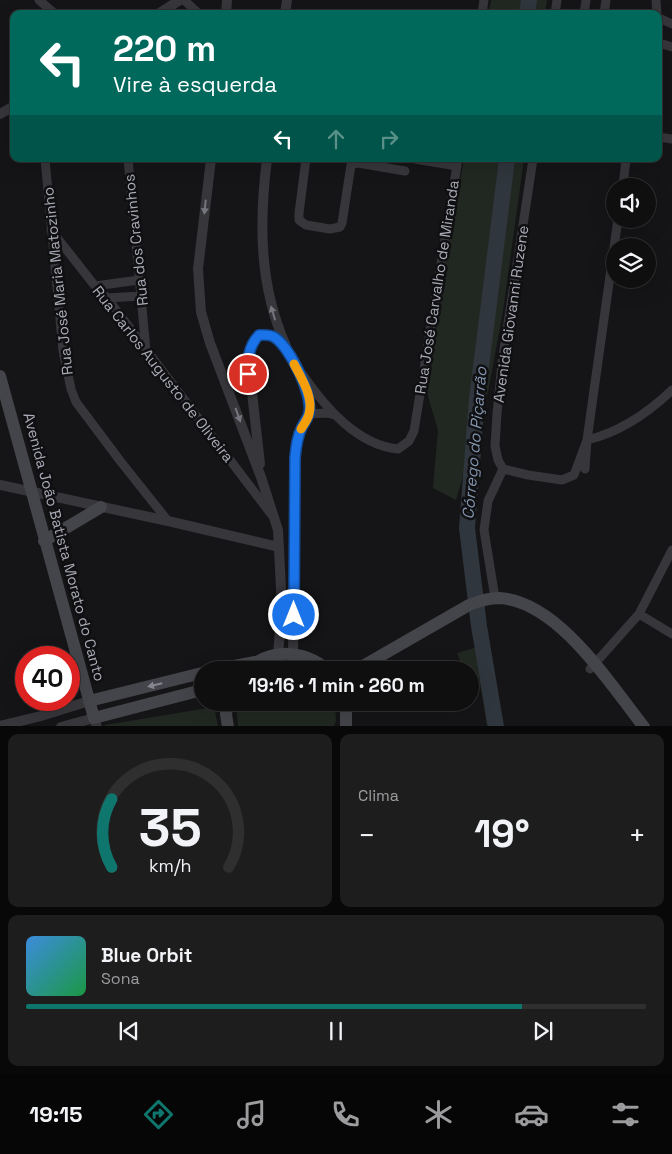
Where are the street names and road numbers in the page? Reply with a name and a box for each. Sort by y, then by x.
street label: Rua dos Cravinhos [119,173,152,307]
street label: Rua José Carvalho de Miranda [410,178,463,395]
street label: Rua José Maria Matozinho [38,186,77,376]
street label: Avenida Giovanni Ruzene [489,224,532,404]
street label: Rua Carlos Augusto de Oliveira [89,282,238,466]
street label: Avenida João Batista Morato do Canto [19,410,110,683]

